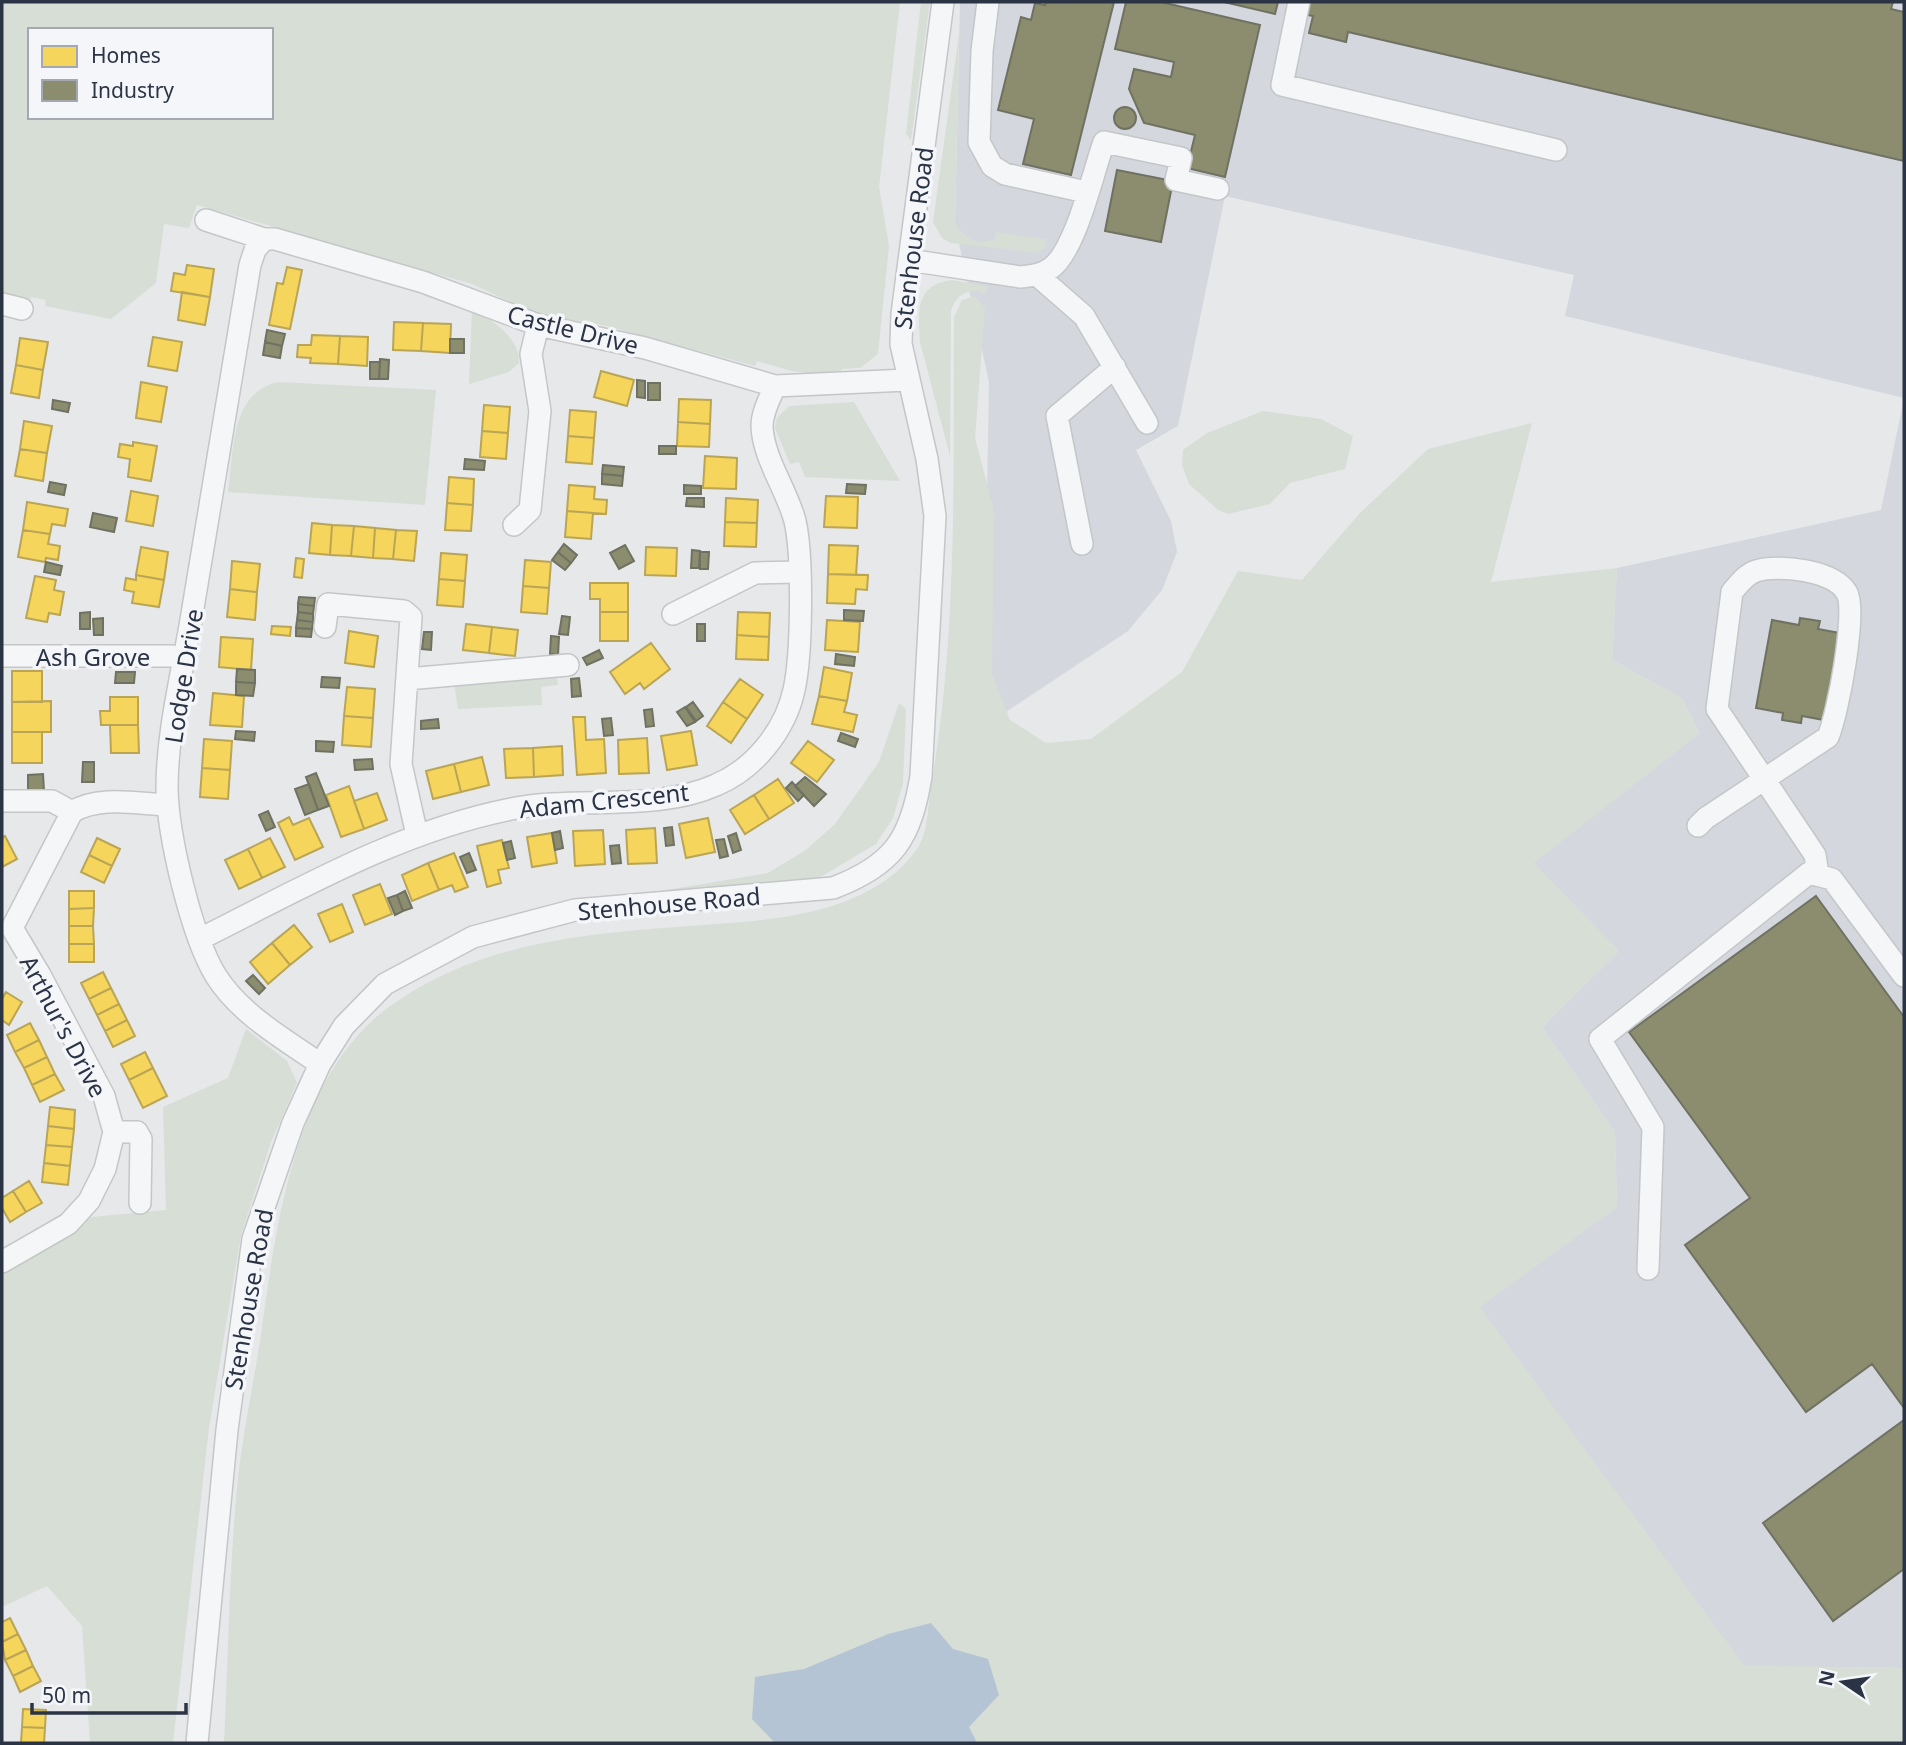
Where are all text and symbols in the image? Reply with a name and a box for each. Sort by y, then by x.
legend [28,28,273,119]
text: Homes [91,41,161,69]
text: Industry [91,76,174,104]
street label: Stenhouse Road [885,145,941,331]
street label: Castle Drive [504,297,642,361]
street label: Lodge Drive [156,606,210,746]
street label: Ash Grove [36,640,150,673]
street label: Adam Crescent [518,775,691,825]
street label: Stenhouse Road [576,879,762,927]
street label: Arthur's Drive [13,949,115,1103]
street label: Stenhouse Road [216,1206,280,1392]
north arrow [1808,1647,1878,1717]
text: N [1812,1668,1841,1689]
scale bar [32,1672,186,1716]
text: 50 m [42,1681,91,1709]

